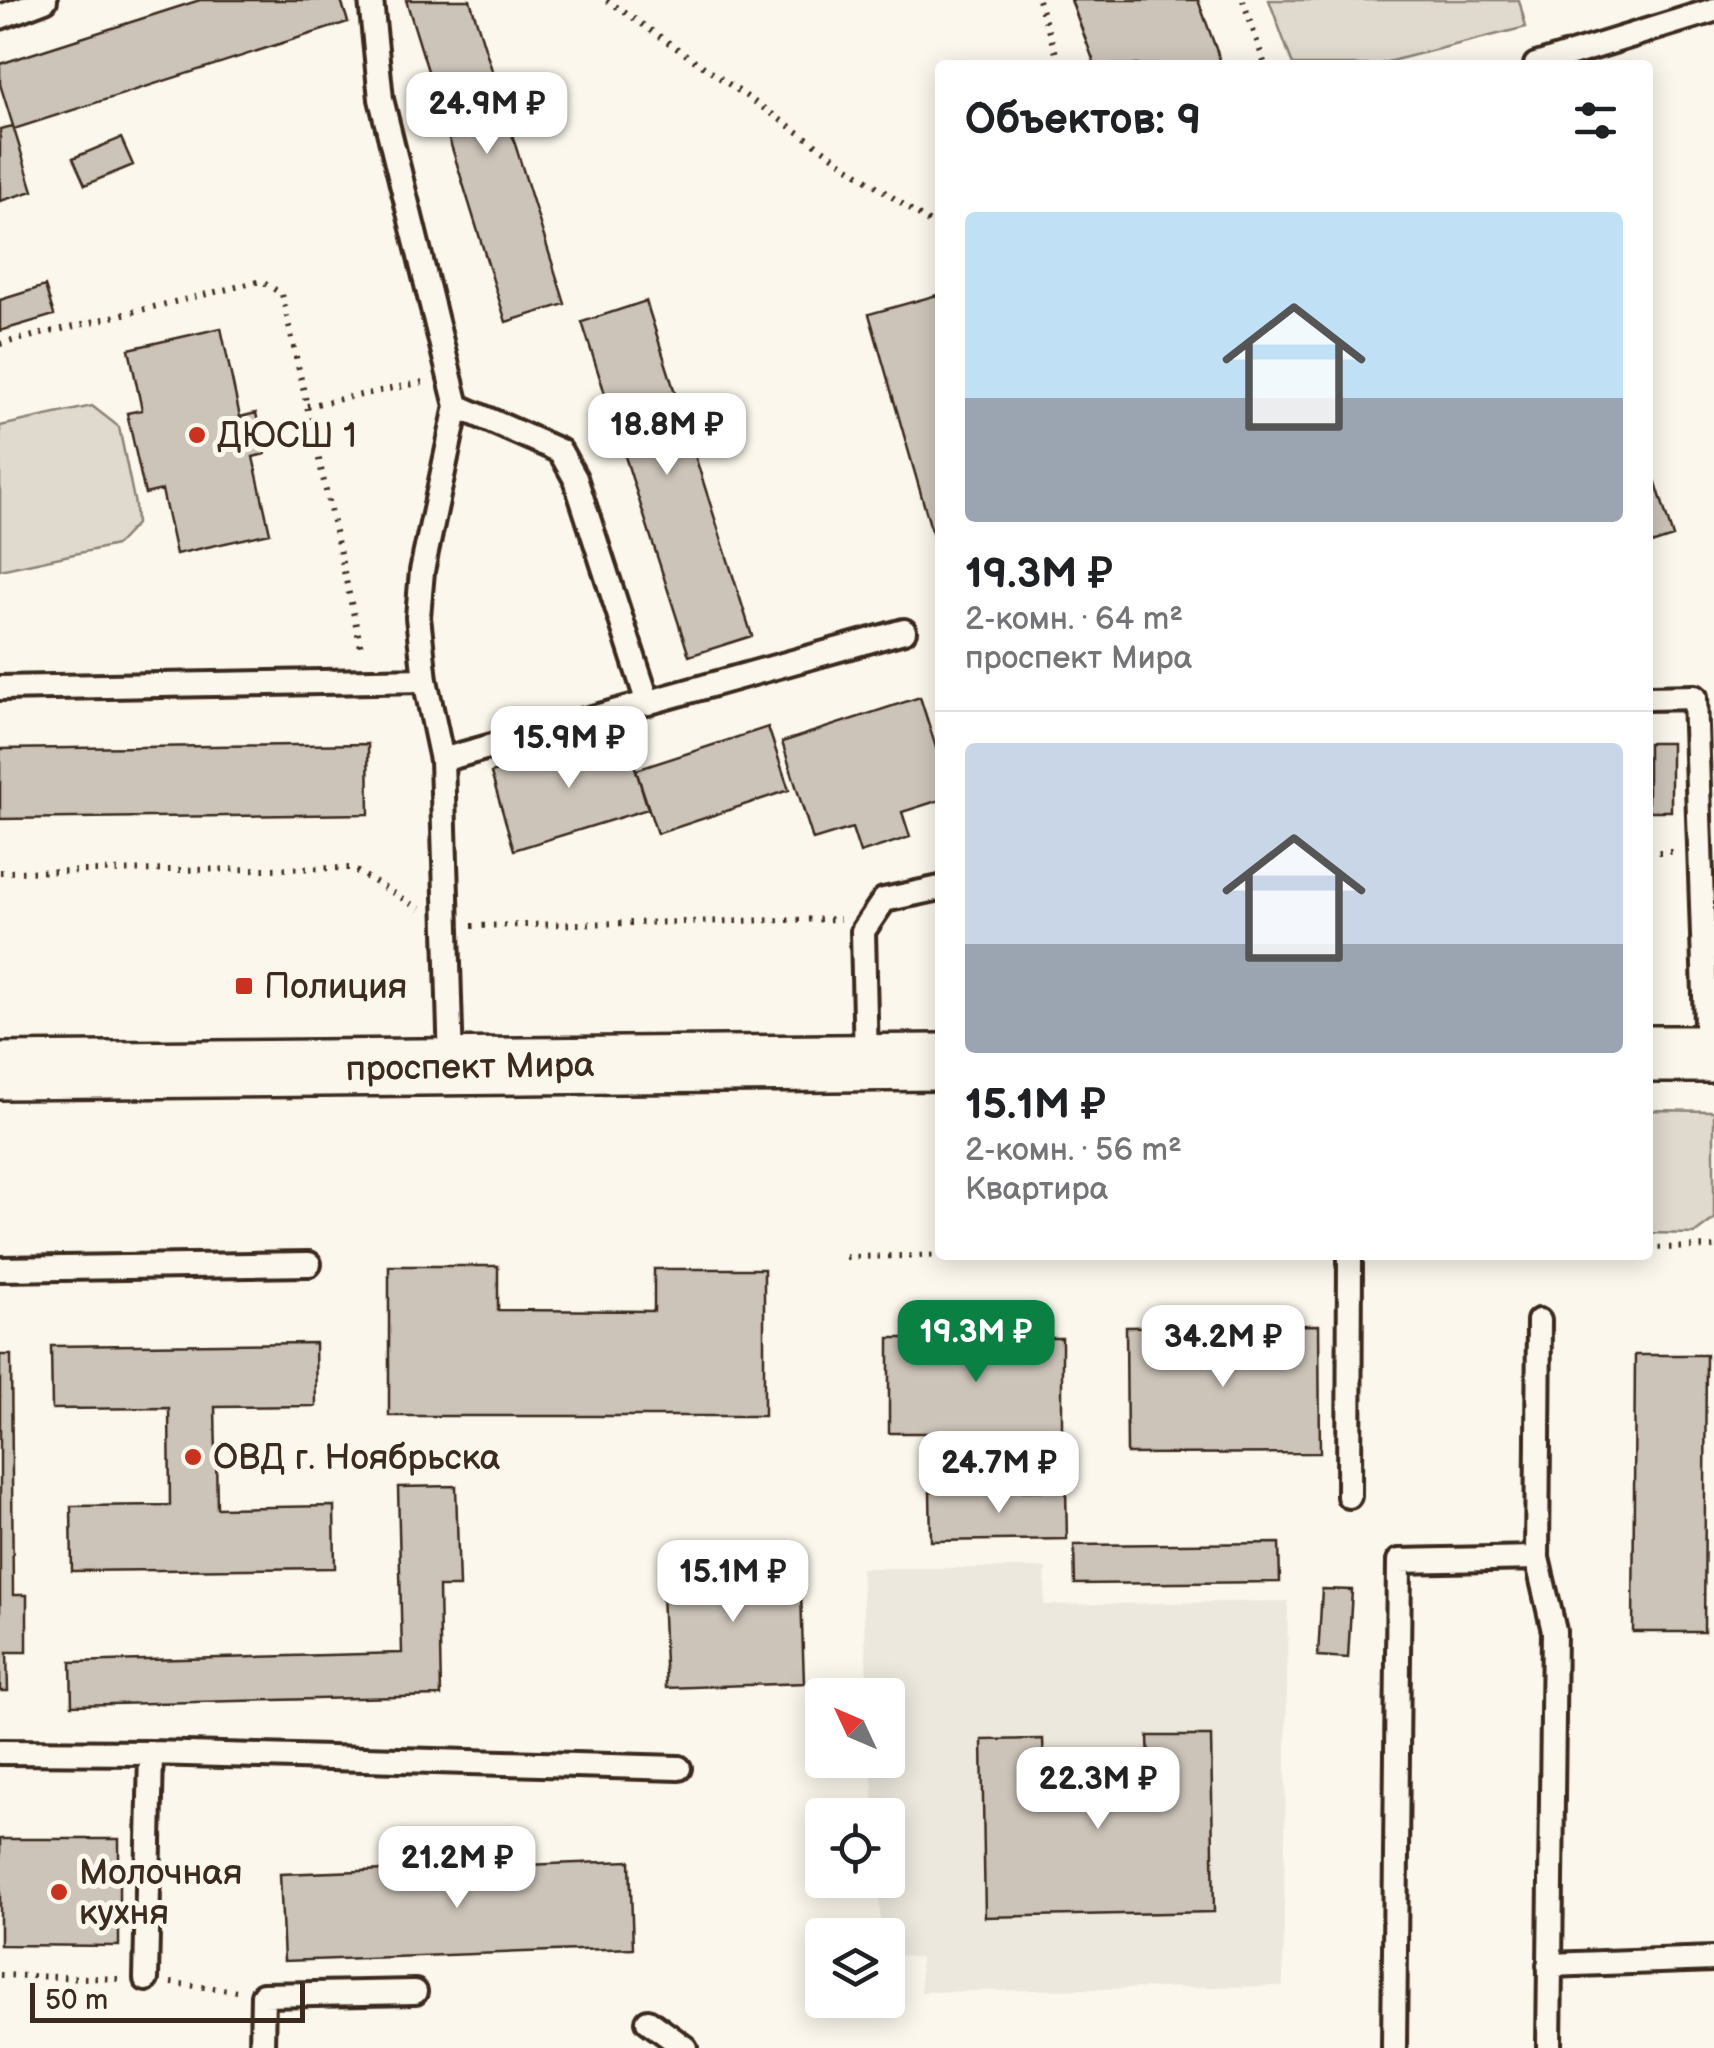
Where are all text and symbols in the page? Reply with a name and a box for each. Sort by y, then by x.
pin: 24.9M ₽ [395,72,579,157]
text: 24.9M ₽ [428,85,546,124]
icon: filters [1568,93,1623,148]
text: Объектов: 9 [965,95,1201,146]
icon: home [1204,277,1384,457]
pin: 18.8M ₽ [575,393,759,478]
text: 18.8M ₽ [610,406,724,445]
place label: ДЮСШ 1 [217,415,357,458]
marker: ДЮСШ 1 [186,424,208,446]
text: 19.3M ₽ [965,549,1113,600]
text: 2-комн. · 64 m² [965,600,1183,639]
text: проспект Мира [965,639,1192,678]
pin: 15.9M ₽ [477,706,661,791]
text: 15.9M ₽ [513,719,625,758]
icon: home [1204,808,1384,988]
place label: Полиция [264,966,407,1009]
marker: Полиция [233,975,255,997]
street label: проспект Мира [345,1044,595,1091]
text: 15.1M ₽ [965,1080,1106,1131]
text: 2-комн. · 56 m² [965,1131,1182,1170]
text: Квартира [965,1170,1108,1209]
pin: 19.3M ₽ [884,1300,1068,1385]
pin: 34.2M ₽ [1131,1305,1315,1390]
text: 19.3M ₽ [920,1313,1032,1352]
text: 34.2M ₽ [1164,1318,1282,1357]
pin: 24.7M ₽ [907,1431,1091,1516]
place label: ОВД г. Ноябрьска [213,1437,501,1480]
text: 24.7M ₽ [941,1444,1057,1483]
marker: ОВД г. Ноябрьска [182,1446,204,1468]
pin: 15.1M ₽ [641,1540,825,1625]
text: 15.1M ₽ [679,1553,787,1592]
north arrow [805,1678,905,1778]
map controls [805,1678,905,2018]
pin: 22.3M ₽ [1006,1747,1190,1832]
text: 22.3M ₽ [1039,1760,1157,1799]
button: locate [805,1798,905,1898]
pin: 21.2M ₽ [365,1826,549,1911]
text: 21.2M ₽ [400,1839,514,1878]
place label: Молочная кухня [79,1852,242,1935]
marker: Молочная кухня [48,1881,70,1903]
button: layers [805,1918,905,2018]
scale bar [30,1978,305,2022]
text: 50 m [45,1984,108,2017]

